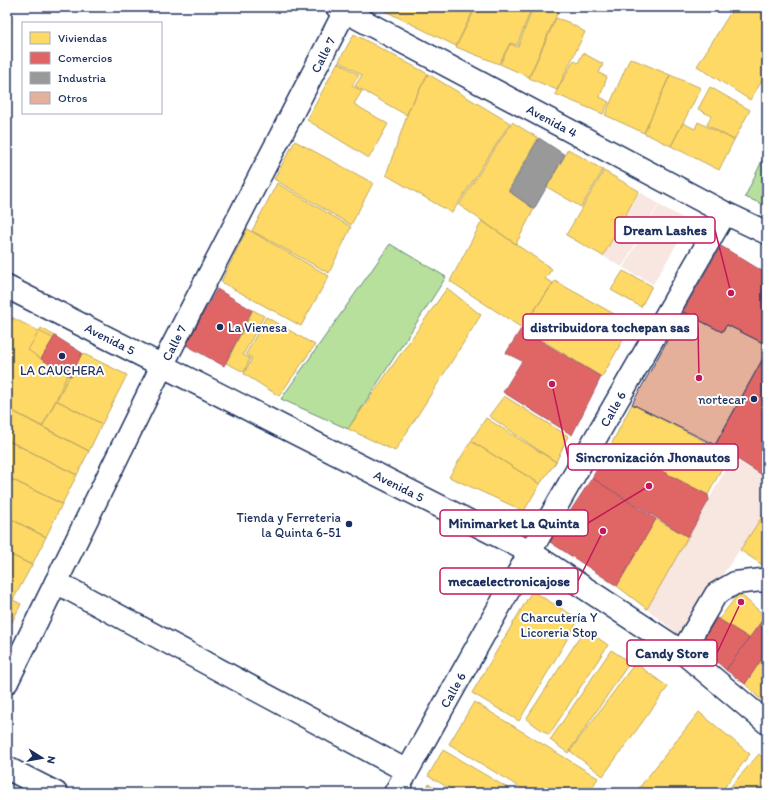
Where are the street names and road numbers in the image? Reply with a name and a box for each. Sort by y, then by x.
street label: Calle 7 [308,34,339,75]
street label: Avenida 4 [524,101,580,141]
street label: Avenida 5 [82,320,138,358]
street label: Calle 7 [159,322,190,363]
street label: Calle 6 [597,388,629,429]
street label: Avenida 5 [371,467,427,505]
street label: Calle 6 [437,669,469,710]

